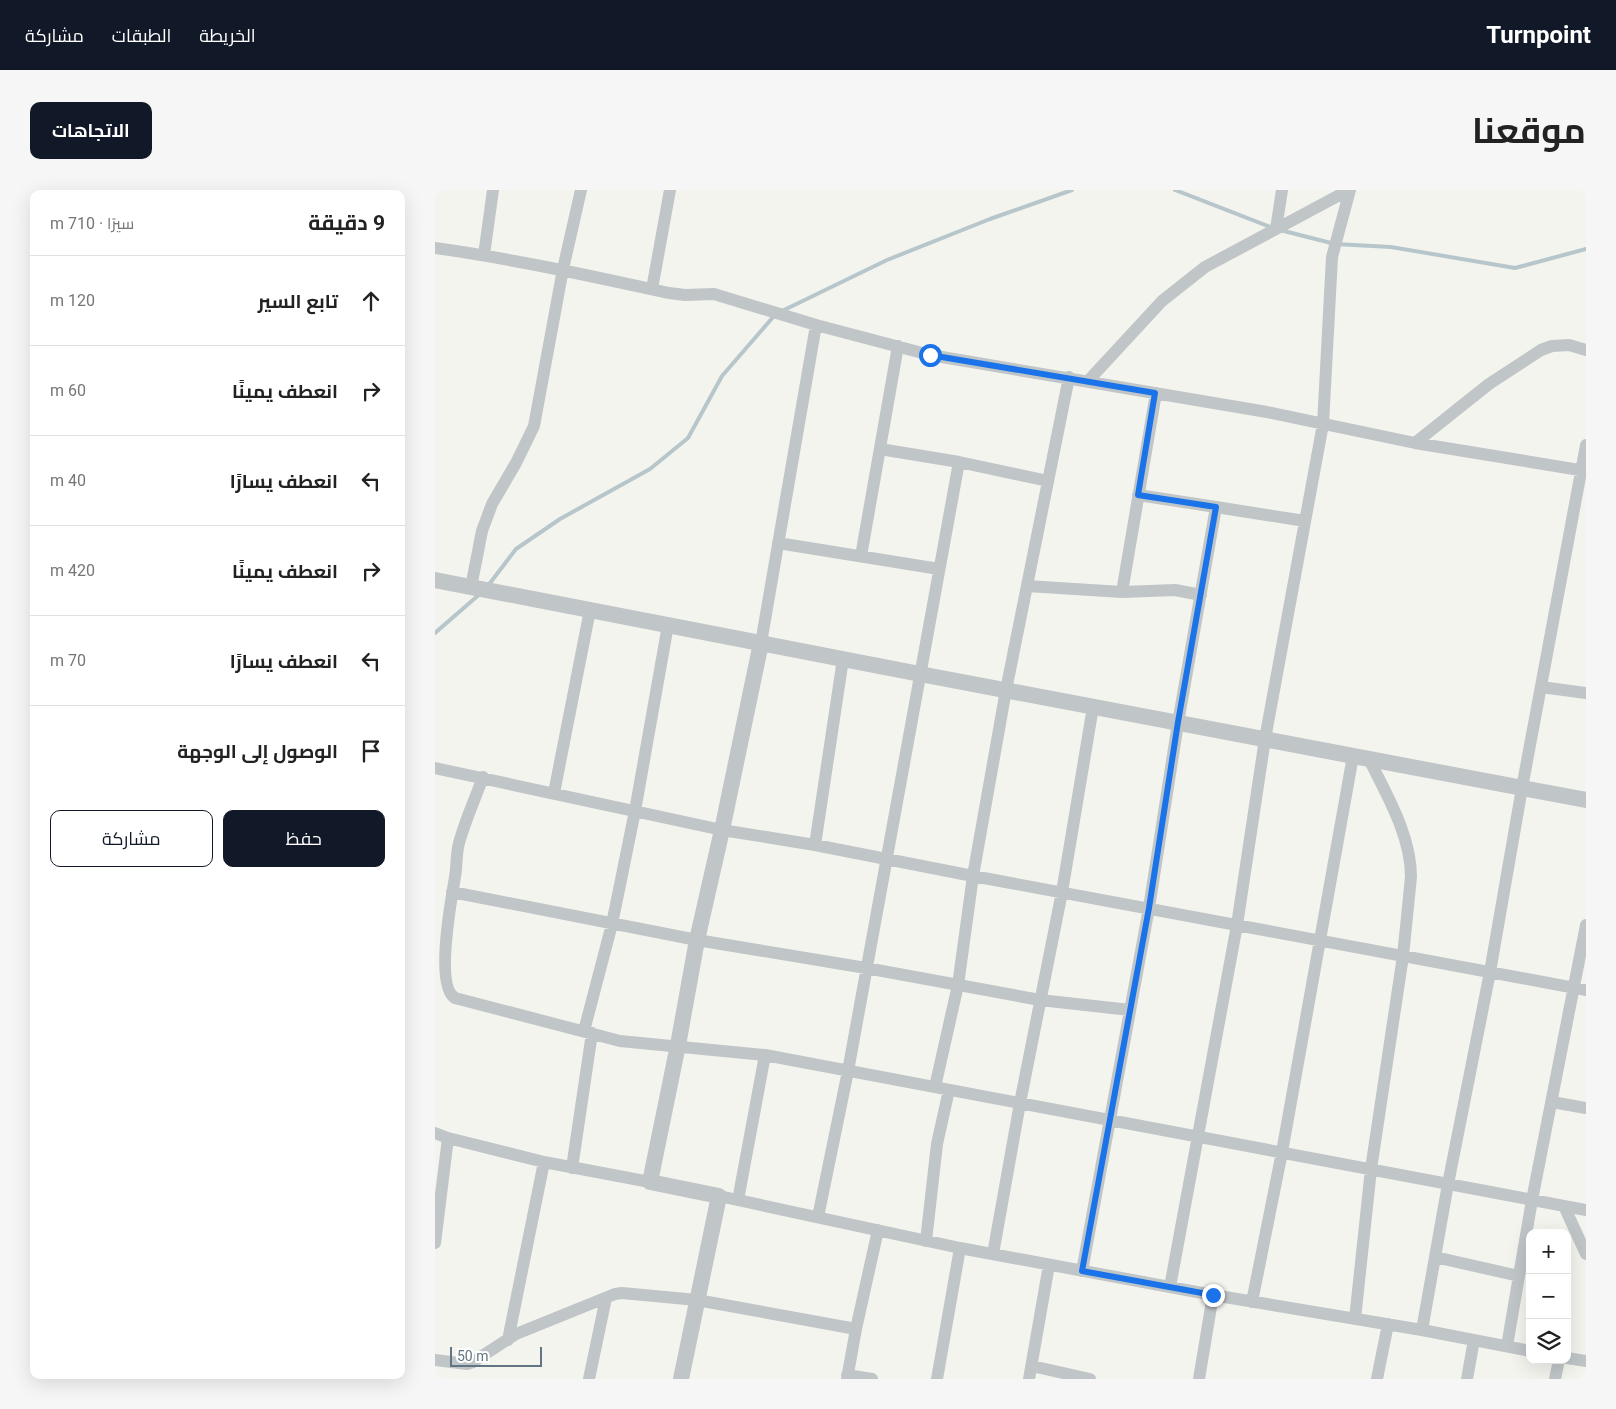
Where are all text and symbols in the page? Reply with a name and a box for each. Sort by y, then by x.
text: Turnpoint [1486,21,1591,49]
text: مشاركة [25,25,84,46]
text: الطبقات [112,25,171,46]
text: الخريطة [199,25,256,46]
button: الاتجاهات [30,102,152,159]
text: موقعنا [1472,111,1586,152]
text: 9 دقيقة [308,211,385,235]
text: سيرًا · 710 m [50,214,134,233]
icon: ahead [357,287,385,315]
text: تابع السير [258,290,338,313]
text: 120 m [50,291,95,310]
route start [919,344,942,367]
icon: right [357,377,385,405]
text: انعطف يمينًا [232,380,338,403]
text: 60 m [50,381,86,400]
icon: left [357,467,385,495]
text: انعطف يسارًا [230,470,338,493]
text: 40 m [50,471,86,490]
icon: right [357,557,385,585]
text: انعطف يمينًا [232,560,338,583]
text: 420 m [50,561,95,580]
icon: left [357,647,385,675]
text: انعطف يسارًا [230,650,338,673]
text: 70 m [50,651,86,670]
icon: arrive [357,737,385,765]
text: الوصول إلى الوجهة [177,740,338,763]
button: مشاركة [50,810,213,867]
button: حفظ [223,810,385,867]
map controls [1526,1229,1571,1364]
button: + [1526,1229,1571,1274]
button: − [1526,1274,1571,1319]
route end [1202,1284,1225,1307]
button: layers [1526,1319,1571,1364]
scale bar [450,1344,543,1367]
text: 50 m [457,1348,489,1364]

